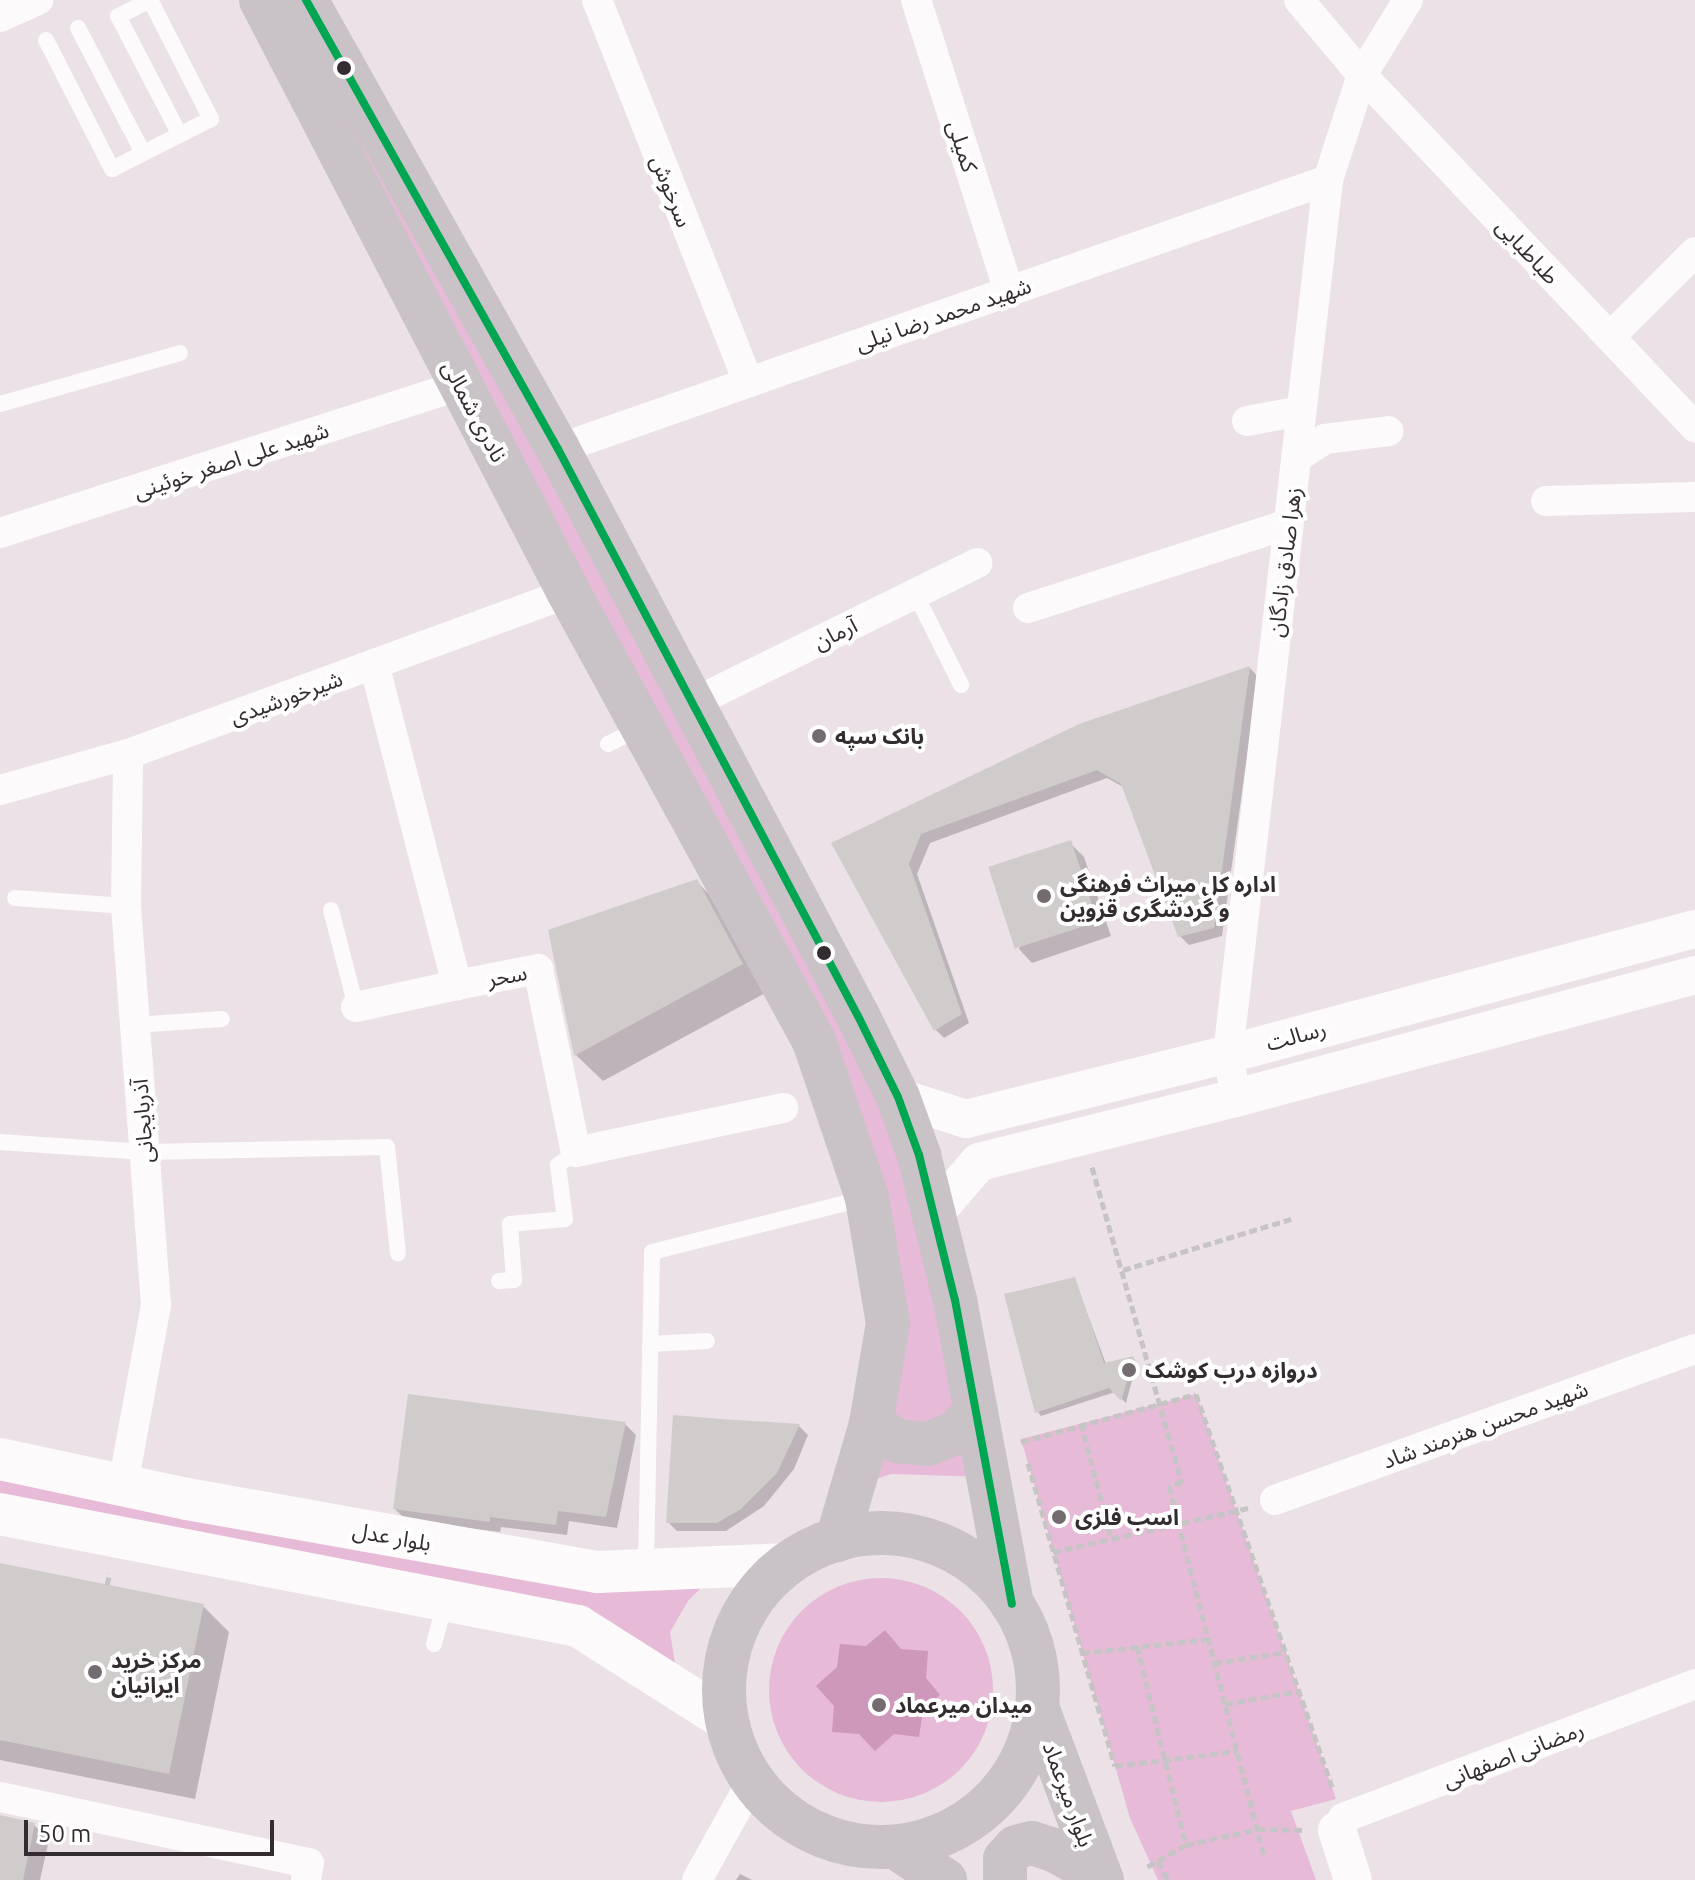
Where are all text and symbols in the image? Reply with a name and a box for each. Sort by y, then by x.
unlabelled marker [336,60,352,76]
street label: کمیلی [942,117,984,175]
street label: سرخوش [646,151,698,231]
street label: طباطبایی [1491,213,1565,289]
street label: شهید محمد رضا نیلی [852,272,1034,356]
street label: نادری شمالی [437,356,513,466]
street label: شهید علی اصغر خوئینی [130,416,332,504]
street label: زهرا صادق زادگان [1262,486,1306,638]
street label: آرمان [809,611,861,655]
street label: شیرخورشیدی [226,664,346,730]
place label: بانک سپه [835,723,924,749]
marker: بانک سپه [810,727,828,745]
place label: اداره کل میراث فرهنگی و گردشگری قزوین [1060,870,1276,922]
marker: اداره کل میراث فرهنگی و گردشگری قزوین [1035,887,1053,905]
unlabelled marker [816,945,832,961]
street label: سحر [485,958,529,992]
street label: رسالت [1263,1014,1329,1056]
street label: آذربایجانی [126,1078,158,1164]
place label: دروازه درب کوشک [1145,1357,1318,1383]
marker: دروازه درب کوشک [1120,1361,1138,1379]
street label: شهید محسن هنرمند شاد [1379,1375,1591,1473]
place label: اسب فلزی [1075,1504,1179,1530]
marker: اسب فلزی [1050,1508,1068,1526]
street label: بلوار عدل [351,1516,433,1556]
place label: مرکز خرید ایرانیان [111,1646,201,1698]
marker: مرکز خرید ایرانیان [86,1663,104,1681]
place label: میدان میرعماد [895,1692,1032,1718]
marker: میدان میرعماد [870,1696,888,1714]
street label: رمضانی اصفهانی [1439,1715,1587,1793]
street label: بلوار میرعماد [1038,1738,1100,1850]
scale bar [28,1804,278,1854]
text: 50 m [38,1820,91,1847]

